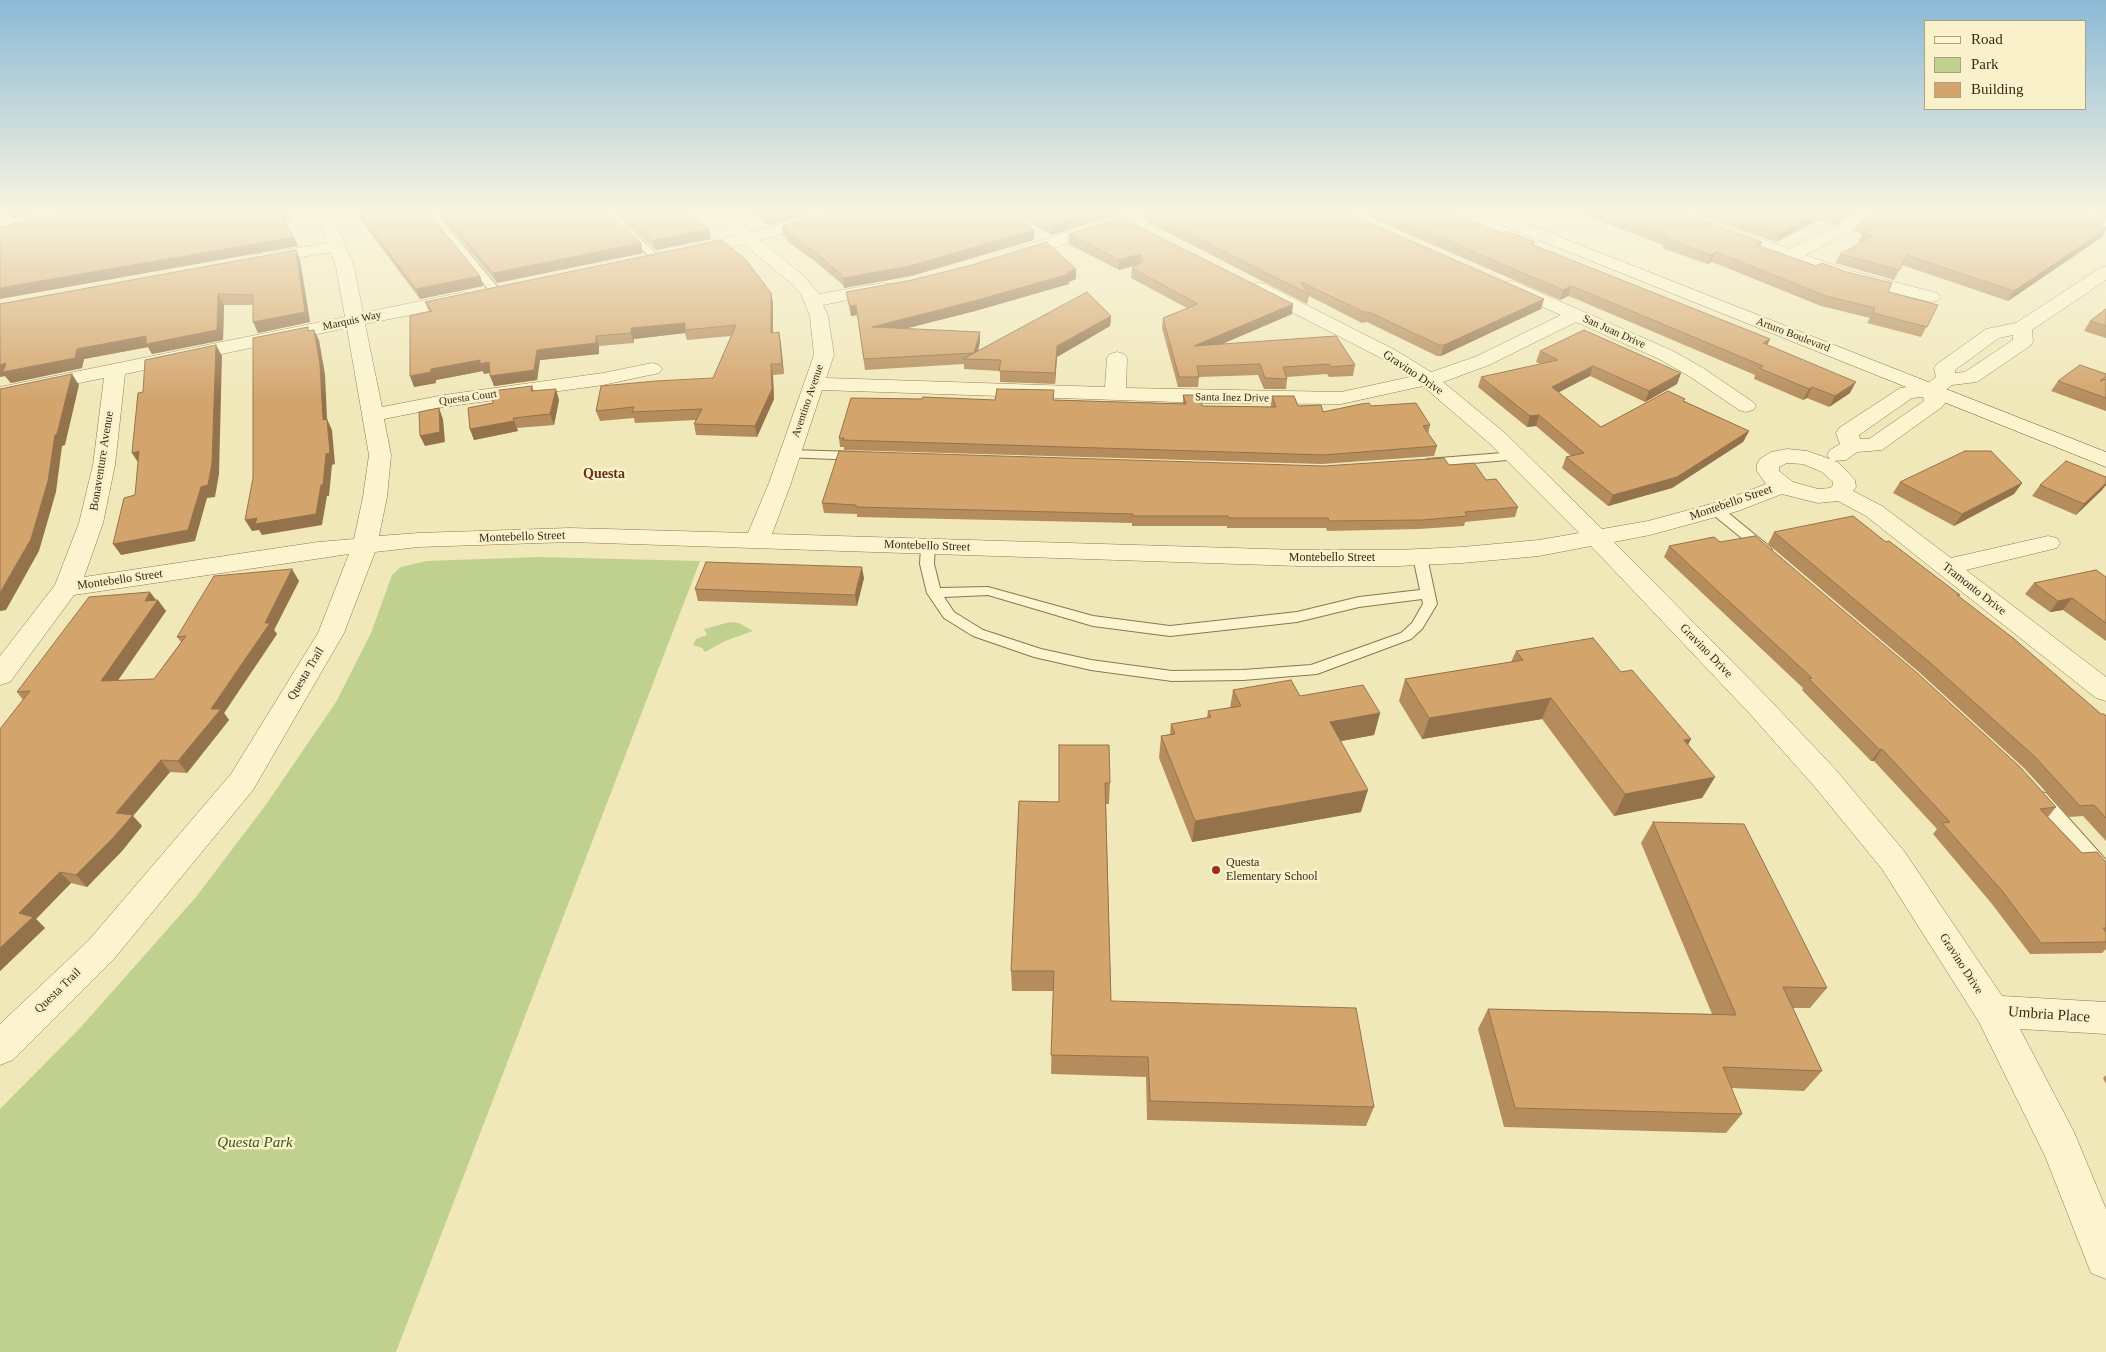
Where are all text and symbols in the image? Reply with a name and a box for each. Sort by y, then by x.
legend [1924,20,2086,110]
text: Road [1971,31,2003,47]
text: Park [1971,56,1999,72]
text: Building [1971,81,2024,97]
street label: Marquis Way [322,308,382,334]
street label: San Juan Drive [1581,312,1647,352]
street label: Arturo Boulevard [1754,315,1832,355]
street label: Gravino Drive [1380,348,1446,398]
street label: Aventino Avenue [789,363,827,439]
street label: Questa Court [438,387,498,409]
street label: Santa Inez Drive [1195,391,1269,405]
street label: Bonaventure Avenue [87,410,117,512]
district label: Questa [583,466,625,482]
street label: Montebello Street [1688,482,1774,524]
street label: Montebello Street [479,528,565,546]
street label: Montebello Street [884,537,970,555]
street label: Montebello Street [1289,551,1375,565]
street label: Tramonto Drive [1939,560,2009,618]
street label: Montebello Street [76,567,164,593]
street label: Gravino Drive [1677,621,1735,681]
street label: Questa Trail [285,645,327,703]
place label: Questa Elementary School [1226,856,1318,884]
marker: Questa Elementary School [1210,864,1222,876]
street label: Gravino Drive [1936,931,1986,997]
street label: Questa Trail [32,965,84,1017]
street label: Umbria Place [2007,1003,2091,1027]
park label: Questa Park [217,1134,293,1152]

